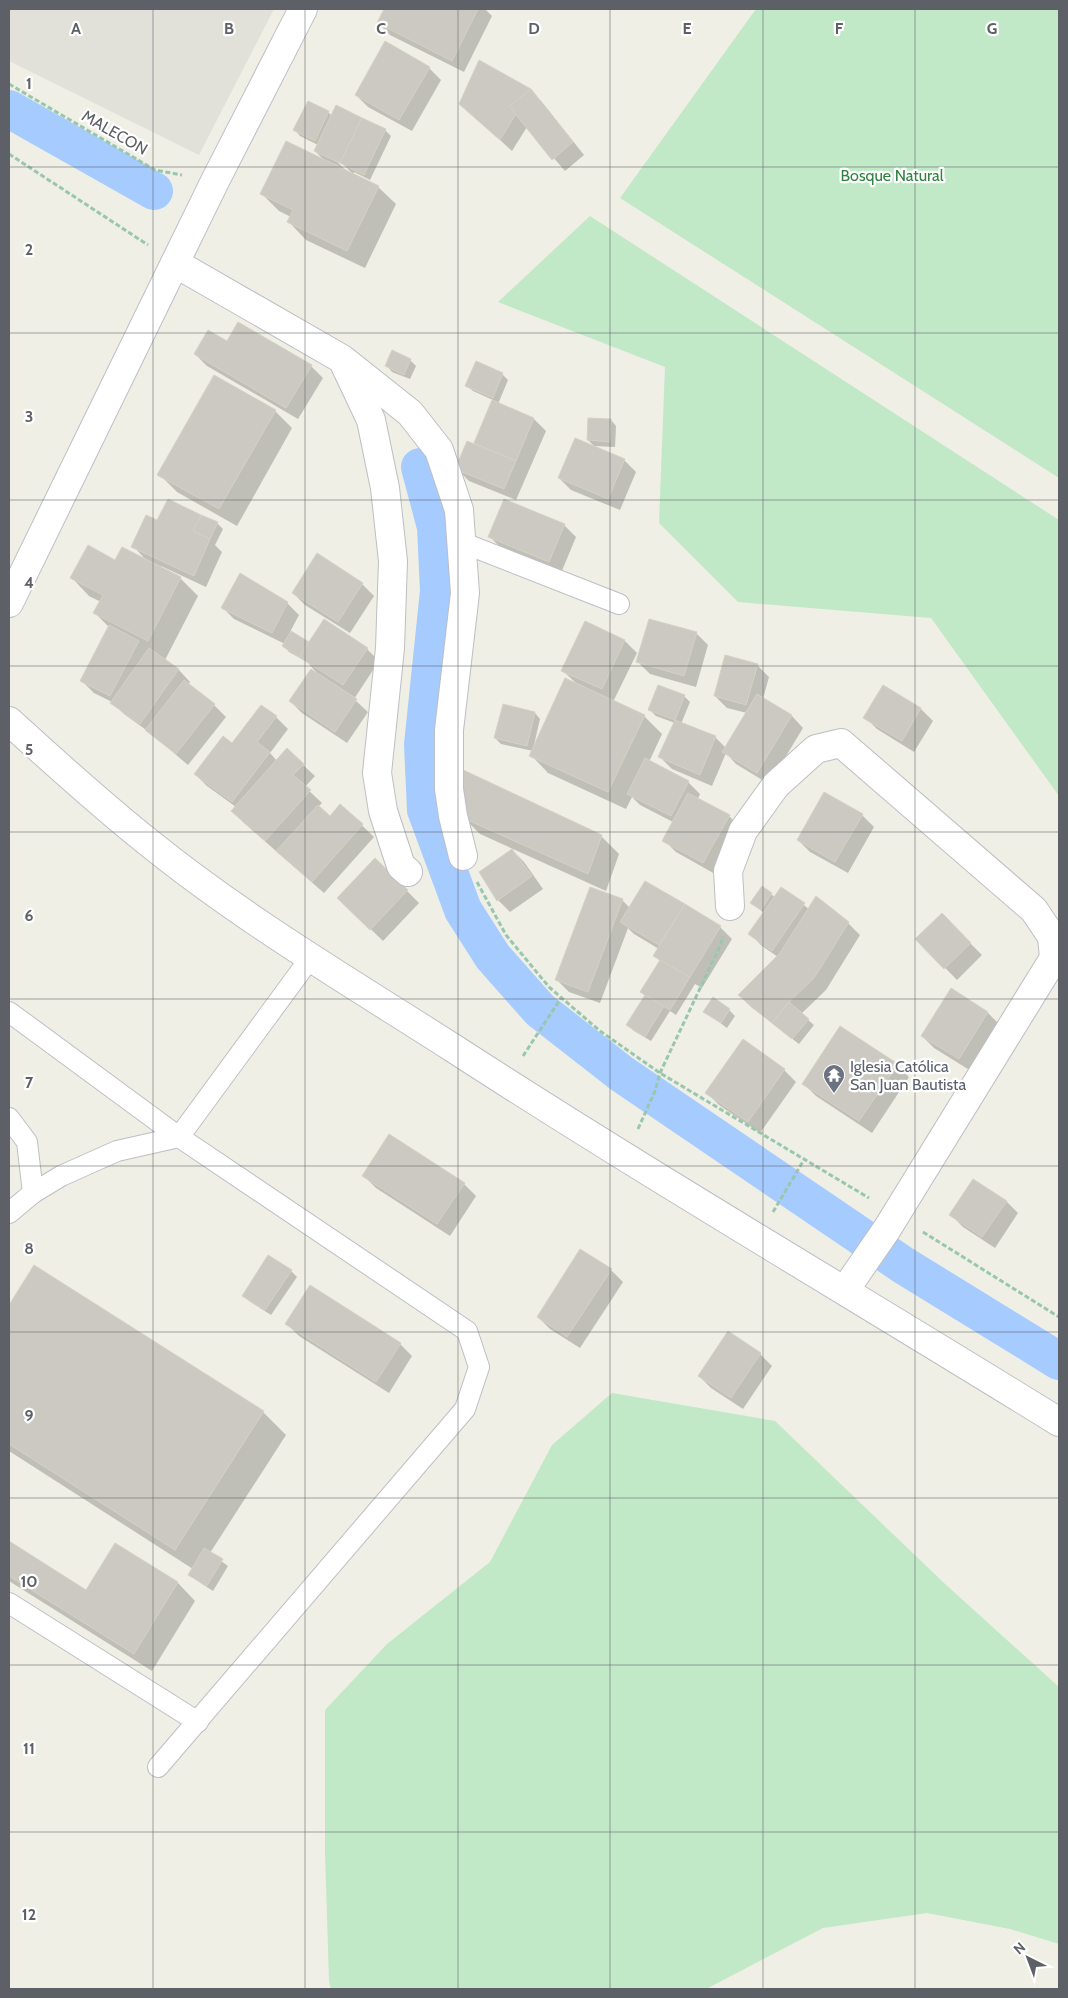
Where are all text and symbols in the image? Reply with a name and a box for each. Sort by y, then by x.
text: A [71,19,81,38]
text: B [224,19,234,38]
text: C [376,19,386,38]
text: D [528,19,540,38]
text: E [682,19,692,38]
text: F [835,19,844,38]
text: G [987,19,997,38]
text: 1 [26,74,32,93]
street label: MALECON [78,106,151,159]
park label: Bosque Natural [841,166,944,185]
text: 2 [25,240,33,259]
text: 3 [25,407,33,426]
text: 4 [24,573,34,592]
text: 5 [25,740,33,759]
text: 6 [25,906,34,925]
place label: Iglesia Católica San Juan Bautista [850,1057,966,1094]
temple icon: Iglesia Católica San Juan Bautista [822,1063,846,1094]
text: 7 [25,1073,34,1092]
text: 8 [24,1239,34,1258]
text: 9 [25,1406,34,1425]
text: 10 [20,1572,38,1591]
text: 11 [23,1739,35,1758]
text: 12 [22,1905,36,1924]
north arrow [1003,1933,1053,1983]
text: N [1010,1938,1029,1958]

